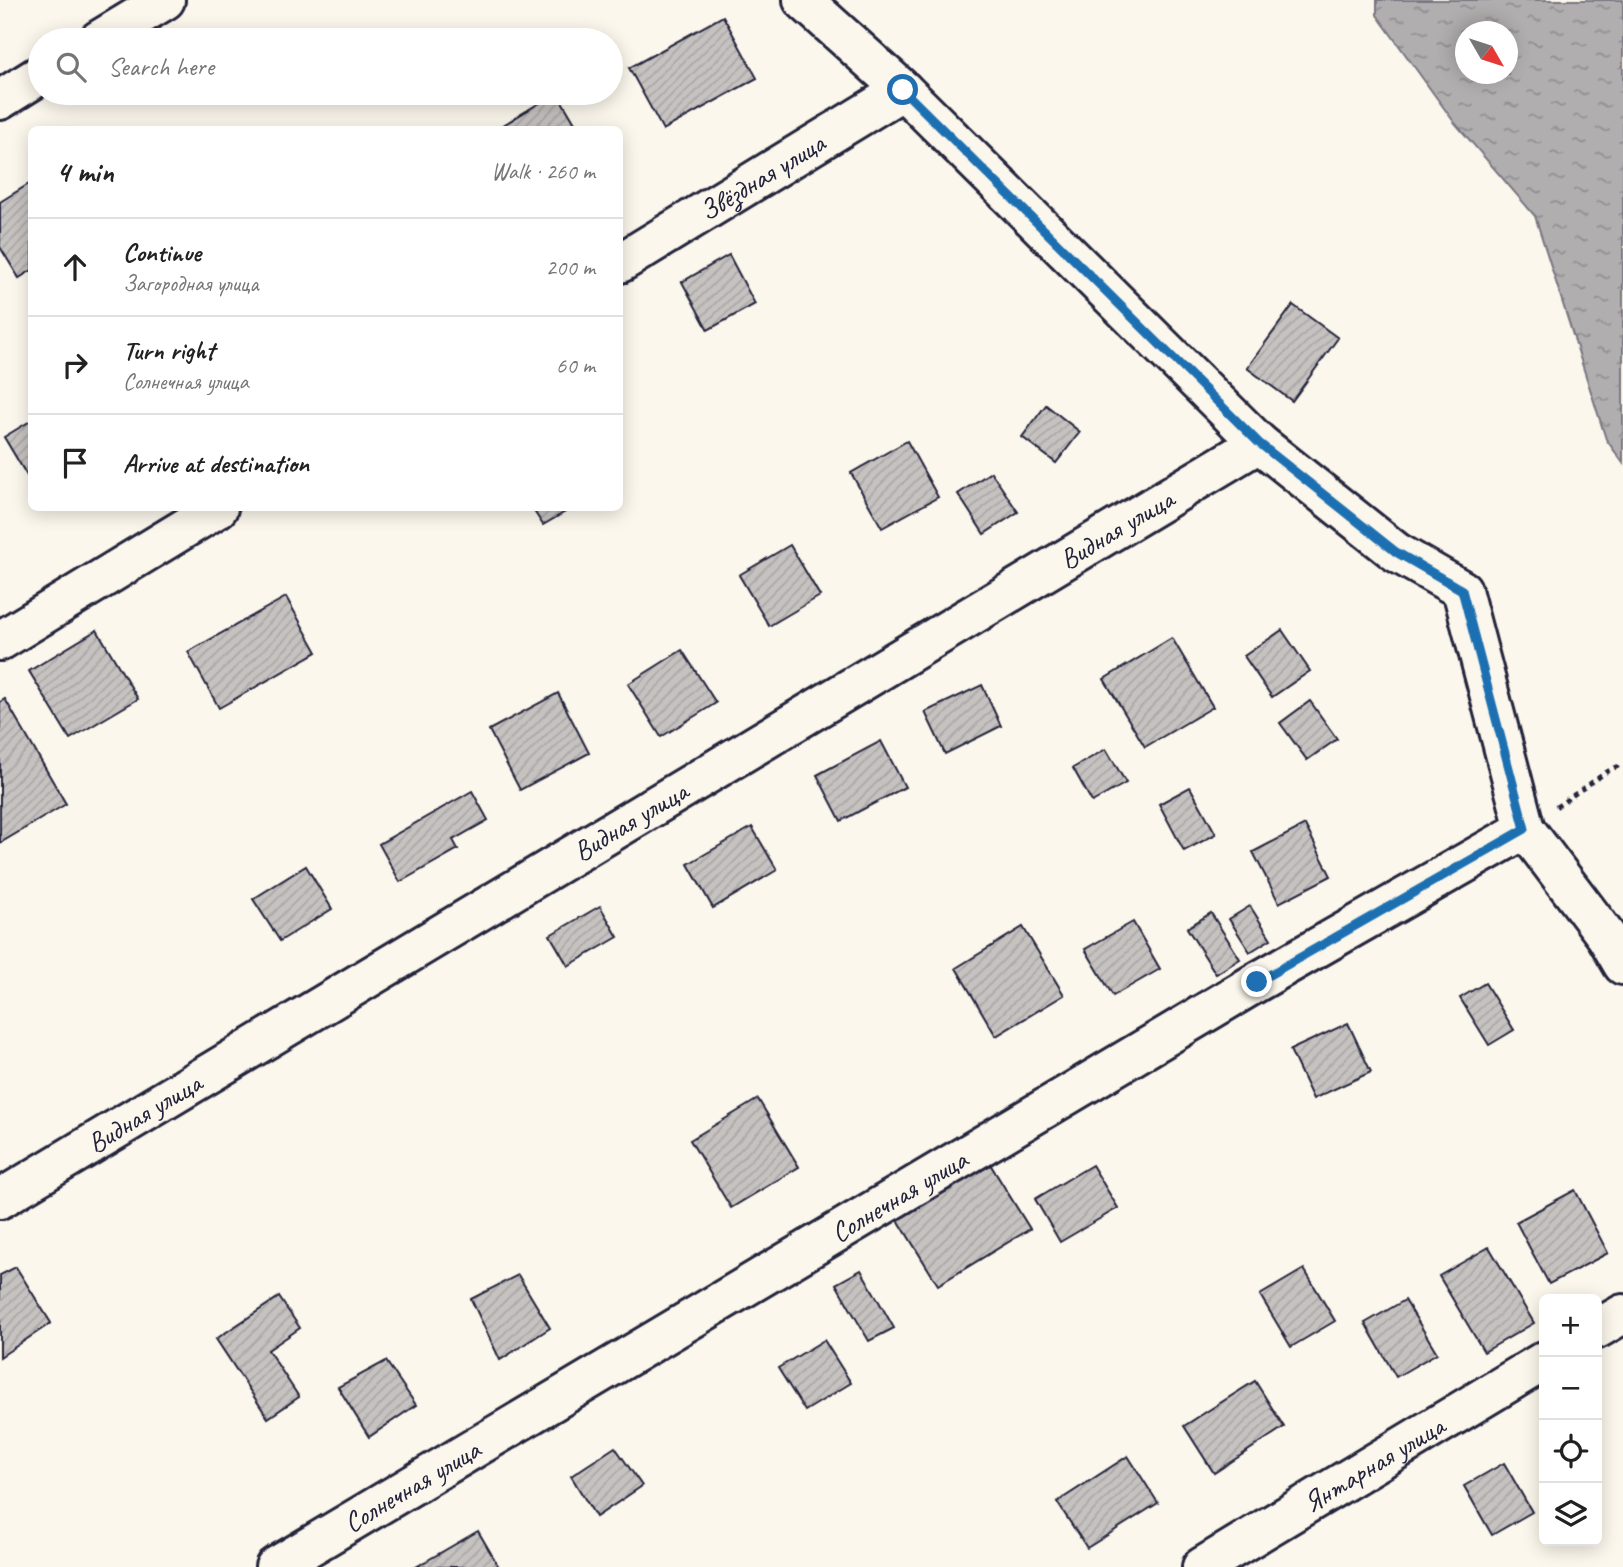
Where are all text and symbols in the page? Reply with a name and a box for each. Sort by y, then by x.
north arrow [1455,21,1518,84]
search box [28,28,623,105]
icon: search [52,48,90,86]
text: Search here [108,50,214,83]
route start [887,74,918,105]
street label: Звёздная улица [693,124,832,228]
text: 4 min [56,153,113,191]
text: Walk · 260 m [491,157,595,186]
text: Continue [123,236,201,269]
icon: ahead [56,248,94,286]
text: 200 m [546,253,595,282]
text: Загородная улица [123,269,258,298]
text: Turn right [123,334,214,367]
icon: right [56,346,94,384]
text: 60 m [556,351,595,380]
text: Солнечная улица [123,367,249,396]
icon: arrive [56,444,94,482]
text: Arrive at destination [123,447,309,480]
street label: Видная улица [1053,480,1182,577]
street label: Видная улица [567,772,696,869]
route end [1241,966,1272,997]
street label: Видная улица [81,1064,210,1161]
street label: Солнечная улица [824,1141,975,1250]
map controls [1539,1294,1602,1546]
button: + [1539,1294,1602,1357]
button: − [1539,1357,1602,1420]
street label: Янтарная улица [1297,1407,1453,1520]
button: locate [1539,1420,1602,1483]
street label: Солнечная улица [337,1431,488,1540]
button: layers [1539,1483,1602,1546]

